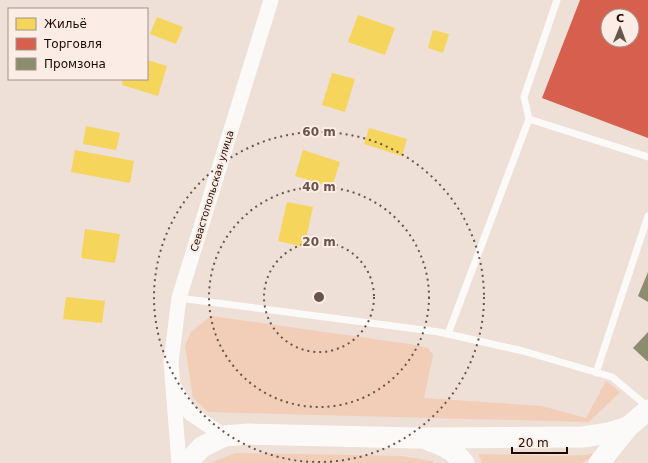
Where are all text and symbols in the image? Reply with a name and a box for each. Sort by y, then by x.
legend [8,8,148,80]
north arrow [600,8,640,48]
text: С [616,12,624,25]
text: Жильё [44,17,87,31]
text: Торговля [43,37,102,51]
text: Промзона [44,57,106,71]
text: 60 m [302,125,336,139]
street label: Севастопольская улица [188,129,236,253]
text: 40 m [302,180,336,194]
text: 20 m [302,235,336,249]
centre of rings [312,290,326,304]
scale bar [512,429,567,455]
text: 20 m [518,436,549,450]

